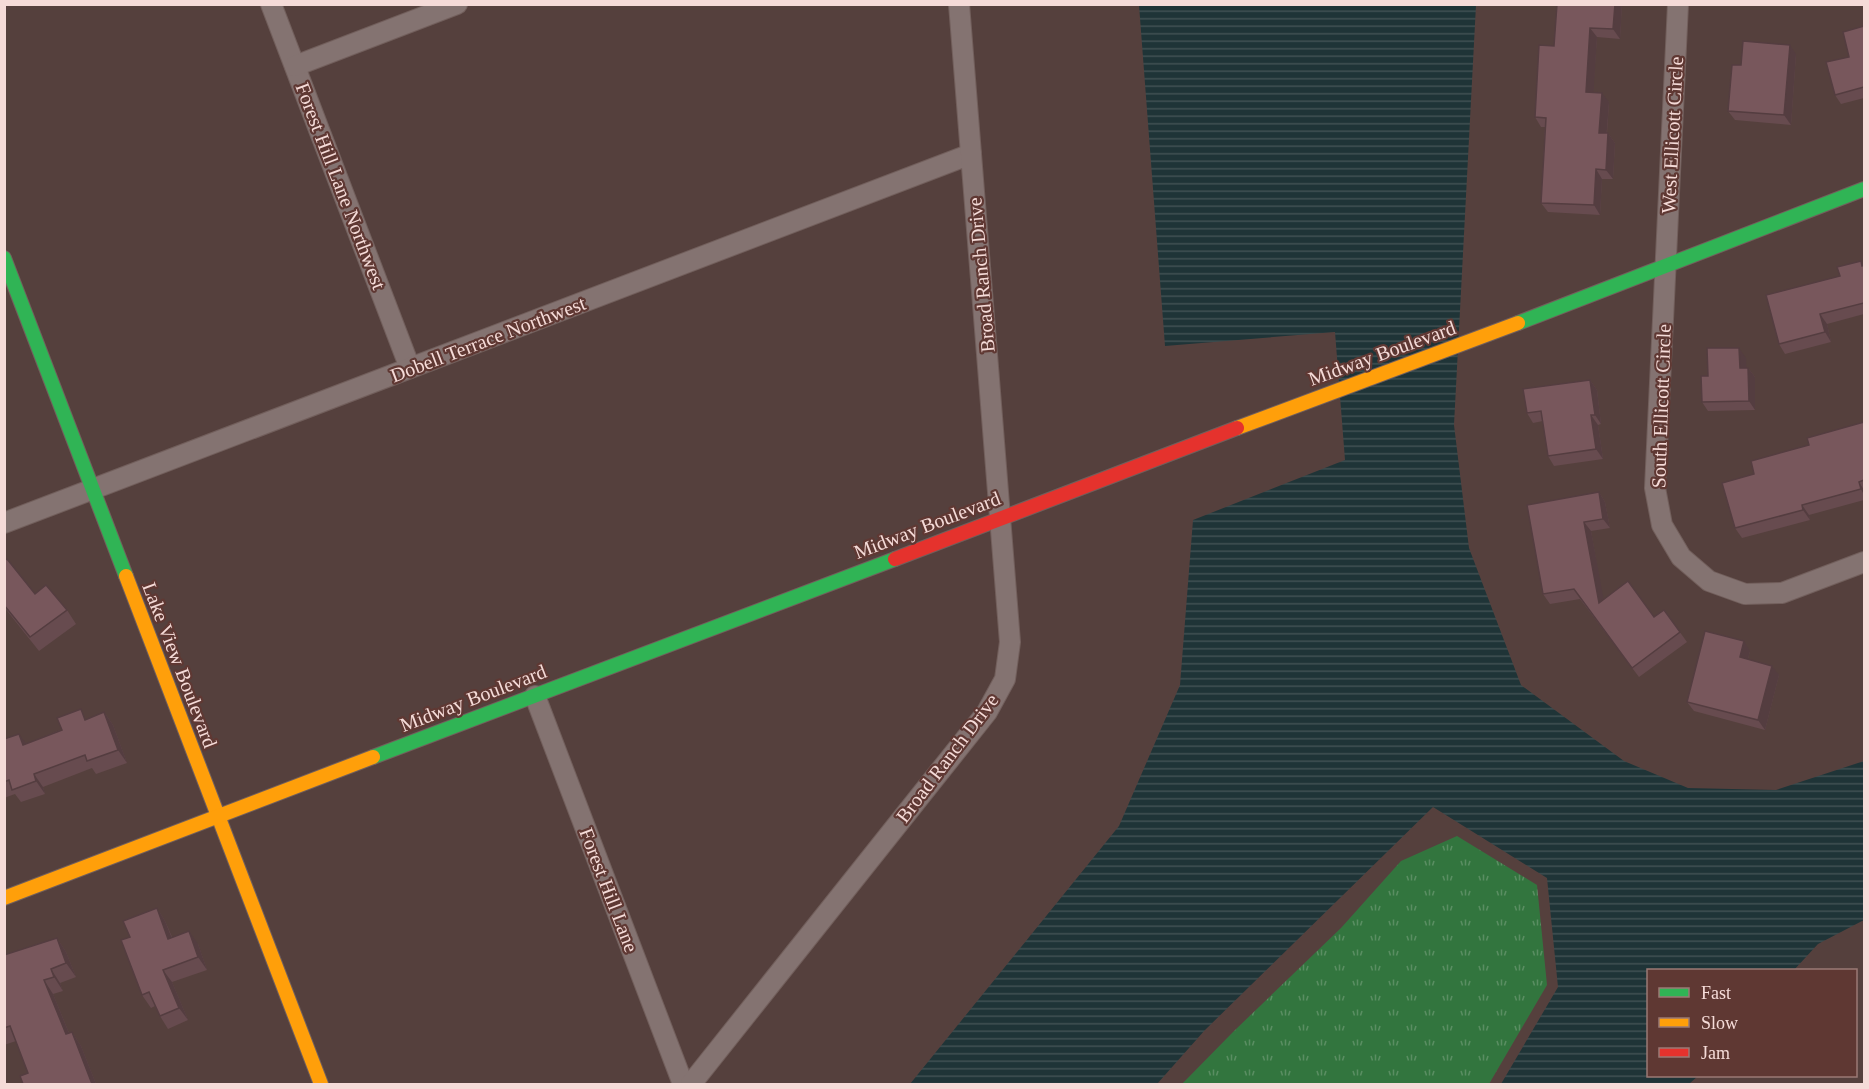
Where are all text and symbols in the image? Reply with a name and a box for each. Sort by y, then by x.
street label: West Ellicott Circle [1657,56,1687,214]
street label: Forest Hill Lane Northwest [291,80,391,293]
street label: Broad Ranch Drive [963,196,999,353]
street label: Dobell Terrace Northwest [387,291,589,386]
street label: Midway Boulevard [1305,316,1459,391]
street label: South Ellicott Circle [1647,323,1675,489]
street label: Midway Boulevard [851,487,1004,564]
street label: Lake View Boulevard [138,579,222,751]
street label: Midway Boulevard [397,660,550,737]
street label: Broad Ranch Drive [891,689,1003,827]
street label: Forest Hill Lane [575,825,643,955]
legend [1647,969,1857,1077]
text: Fast [1701,983,1731,1003]
text: Slow [1701,1013,1738,1033]
text: Jam [1701,1043,1730,1063]

